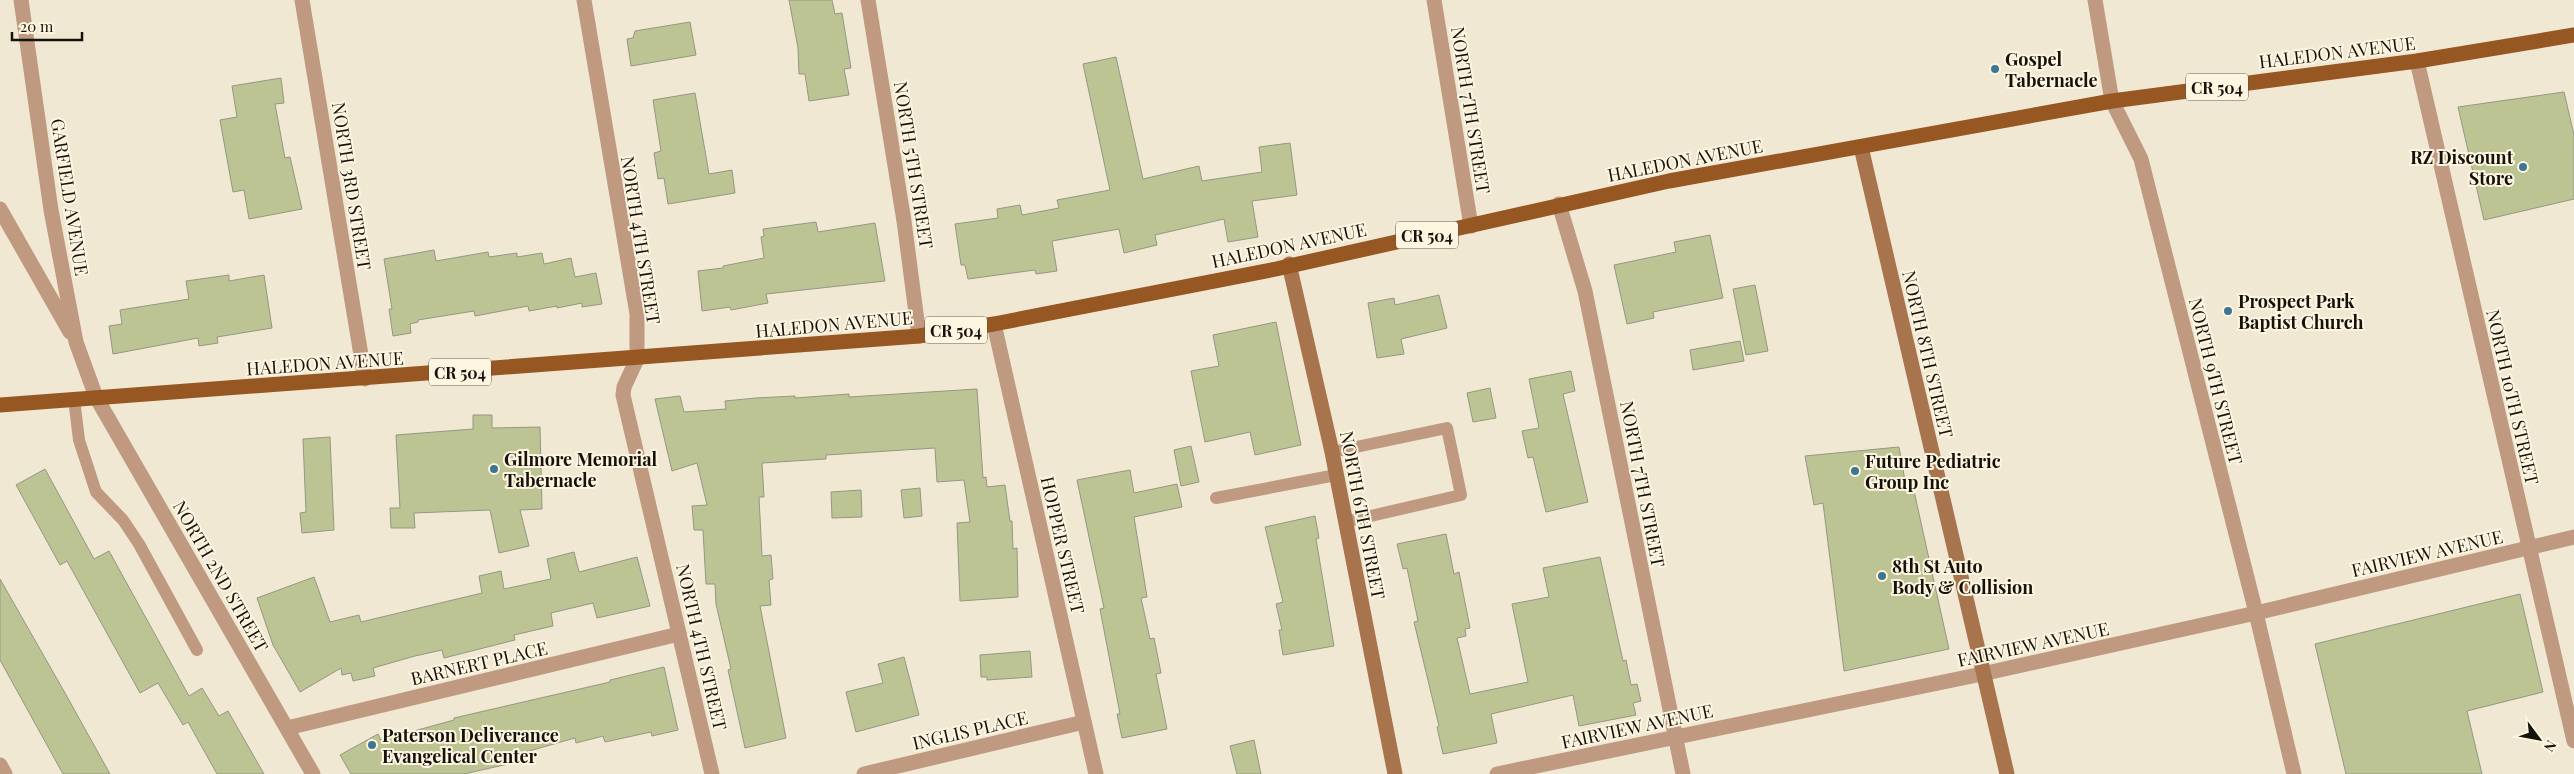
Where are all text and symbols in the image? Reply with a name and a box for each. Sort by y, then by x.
scale bar [12,10,82,42]
text: 20 m [20,16,54,36]
street label: NORTH 7TH STREET [1446,25,1496,195]
street label: HALEDON AVENUE [2257,30,2417,74]
place label: Gospel Tabernacle [2005,47,2098,92]
marker: Gospel Tabernacle [1989,63,2001,75]
road number: CR 504 [2186,74,2248,100]
street label: NORTH 5TH STREET [889,80,939,250]
street label: NORTH 3RD STREET [327,100,377,272]
street label: GARFIELD AVENUE [46,117,94,277]
street label: HALEDON AVENUE [1605,133,1765,187]
place label: RZ Discount Store [2410,145,2514,190]
street label: NORTH 4TH STREET [616,154,666,326]
marker: RZ Discount Store [2517,161,2529,173]
street label: HALEDON AVENUE [1209,217,1369,273]
road number: CR 504 [1396,222,1458,248]
street label: NORTH 8TH STREET [1897,268,1959,440]
place label: Prospect Park Baptist Church [2238,289,2364,334]
street label: NORTH 9TH STREET [2184,295,2248,467]
street label: HALEDON AVENUE [754,305,914,343]
marker: Prospect Park Baptist Church [2222,305,2234,317]
street label: NORTH 10TH STREET [2481,307,2545,487]
road number: CR 504 [925,316,987,344]
street label: HALEDON AVENUE [246,346,404,380]
road number: CR 504 [429,358,491,386]
street label: NORTH 7TH STREET [1615,399,1671,569]
street label: NORTH 6TH STREET [1335,429,1391,601]
place label: Gilmore Memorial Tabernacle [504,447,658,492]
place label: Future Pediatric Group Inc [1865,449,2001,494]
marker: Gilmore Memorial Tabernacle [488,463,500,475]
marker: Future Pediatric Group Inc [1849,465,1861,477]
street label: HOPPER STREET [1036,474,1090,616]
street label: NORTH 2ND STREET [168,496,274,656]
street label: FAIRVIEW AVENUE [2349,524,2505,582]
place label: 8th St Auto Body & Collision [1892,554,2033,599]
street label: NORTH 4TH STREET [671,561,733,733]
marker: 8th St Auto Body & Collision [1876,570,1888,582]
street label: FAIRVIEW AVENUE [1955,616,2111,672]
street label: BARNERT PLACE [408,636,550,690]
street label: FAIRVIEW AVENUE [1559,698,1715,754]
street label: INGLIS PLACE [910,705,1030,755]
north arrow [2514,714,2564,764]
place label: Paterson Deliverance Evangelical Center [382,723,559,768]
text: N [2540,737,2561,755]
marker: Paterson Deliverance Evangelical Center [366,739,378,751]

